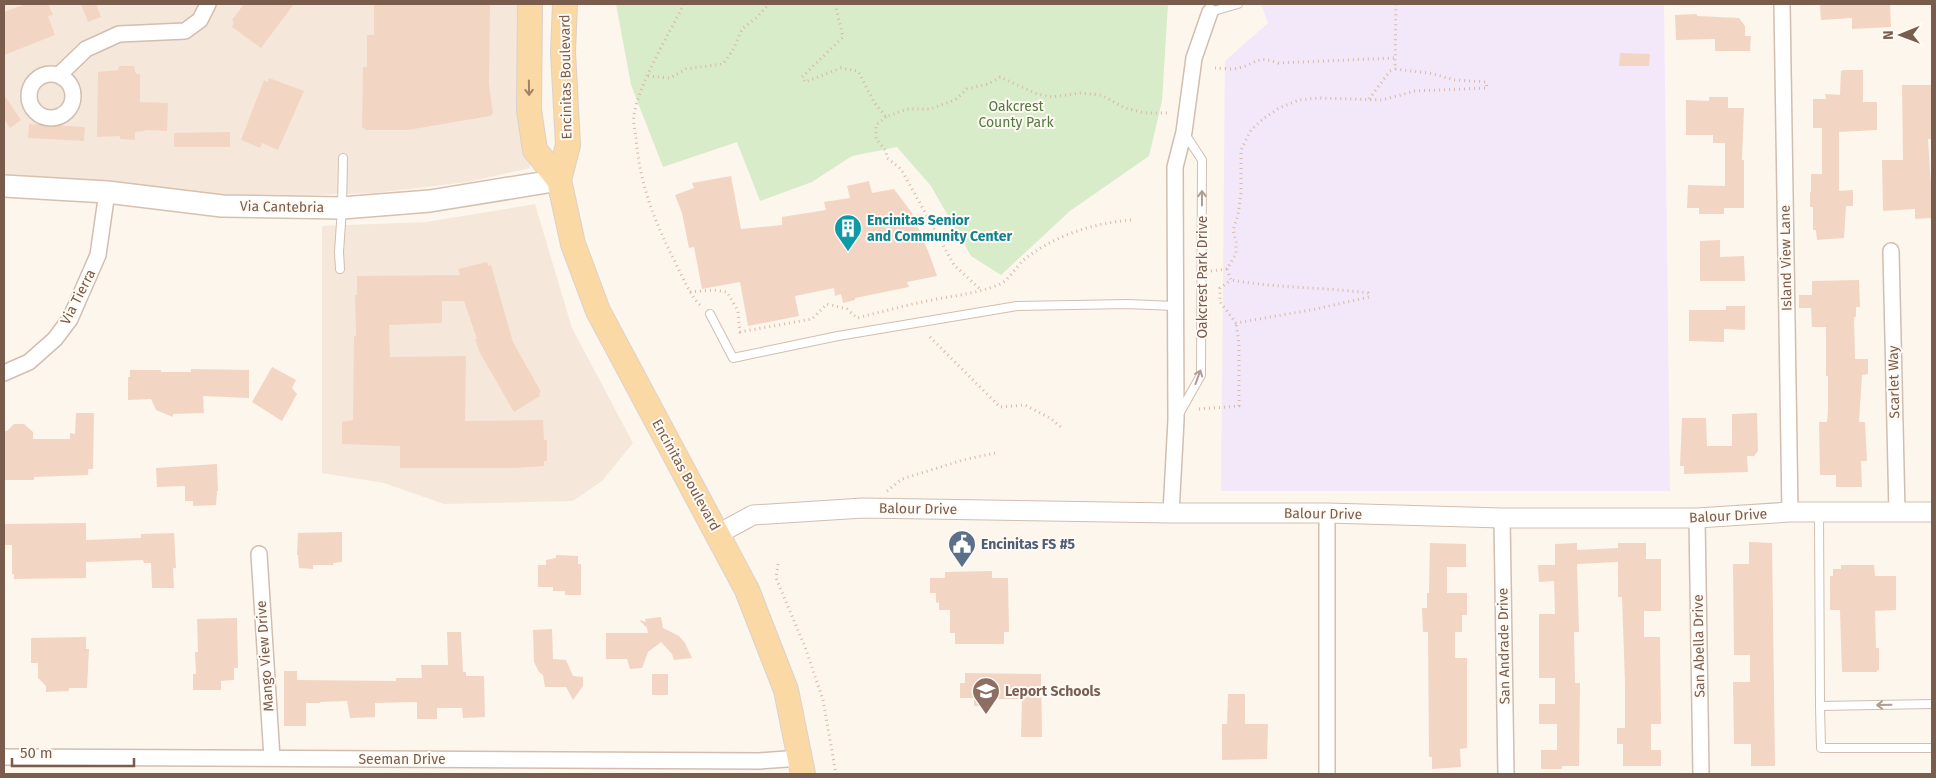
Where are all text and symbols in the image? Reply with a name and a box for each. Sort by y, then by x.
north arrow [1876,10,1926,60]
street label: Encinitas Boulevard [556,14,576,140]
text: N [1880,30,1897,40]
one-way arrow [524,80,534,96]
park label: Oakcrest County Park [978,98,1054,131]
one-way arrow [1197,190,1207,206]
street label: Via Cantebria [240,198,324,216]
street label: Island View Lane [1777,205,1795,311]
place label: Encinitas Senior and Community Center [867,212,1012,245]
building icon: Encinitas Senior and Community Center [833,213,863,252]
street label: Oakcrest Park Drive [1194,216,1211,338]
street label: Via Tierra [57,266,99,328]
street label: Scarlet Way [1885,345,1903,419]
one-way arrow [1194,369,1204,385]
street label: Encinitas Boulevard [648,416,724,534]
street label: Balour Drive [879,500,957,518]
street label: Balour Drive [1284,505,1362,523]
street label: Balour Drive [1688,505,1768,527]
public building icon: Encinitas FS #5 [947,529,977,568]
place label: Encinitas FS #5 [981,536,1075,553]
street label: San Andrade Drive [1494,587,1514,705]
street label: San Abella Drive [1690,594,1708,698]
street label: Mango View Drive [253,600,277,712]
school or university icon: Leport Schools [971,676,1001,715]
place label: Leport Schools [1005,683,1101,700]
one-way arrow [1876,700,1892,710]
scale bar [12,736,135,768]
text: 50 m [20,744,53,762]
street label: Seeman Drive [358,751,446,768]

